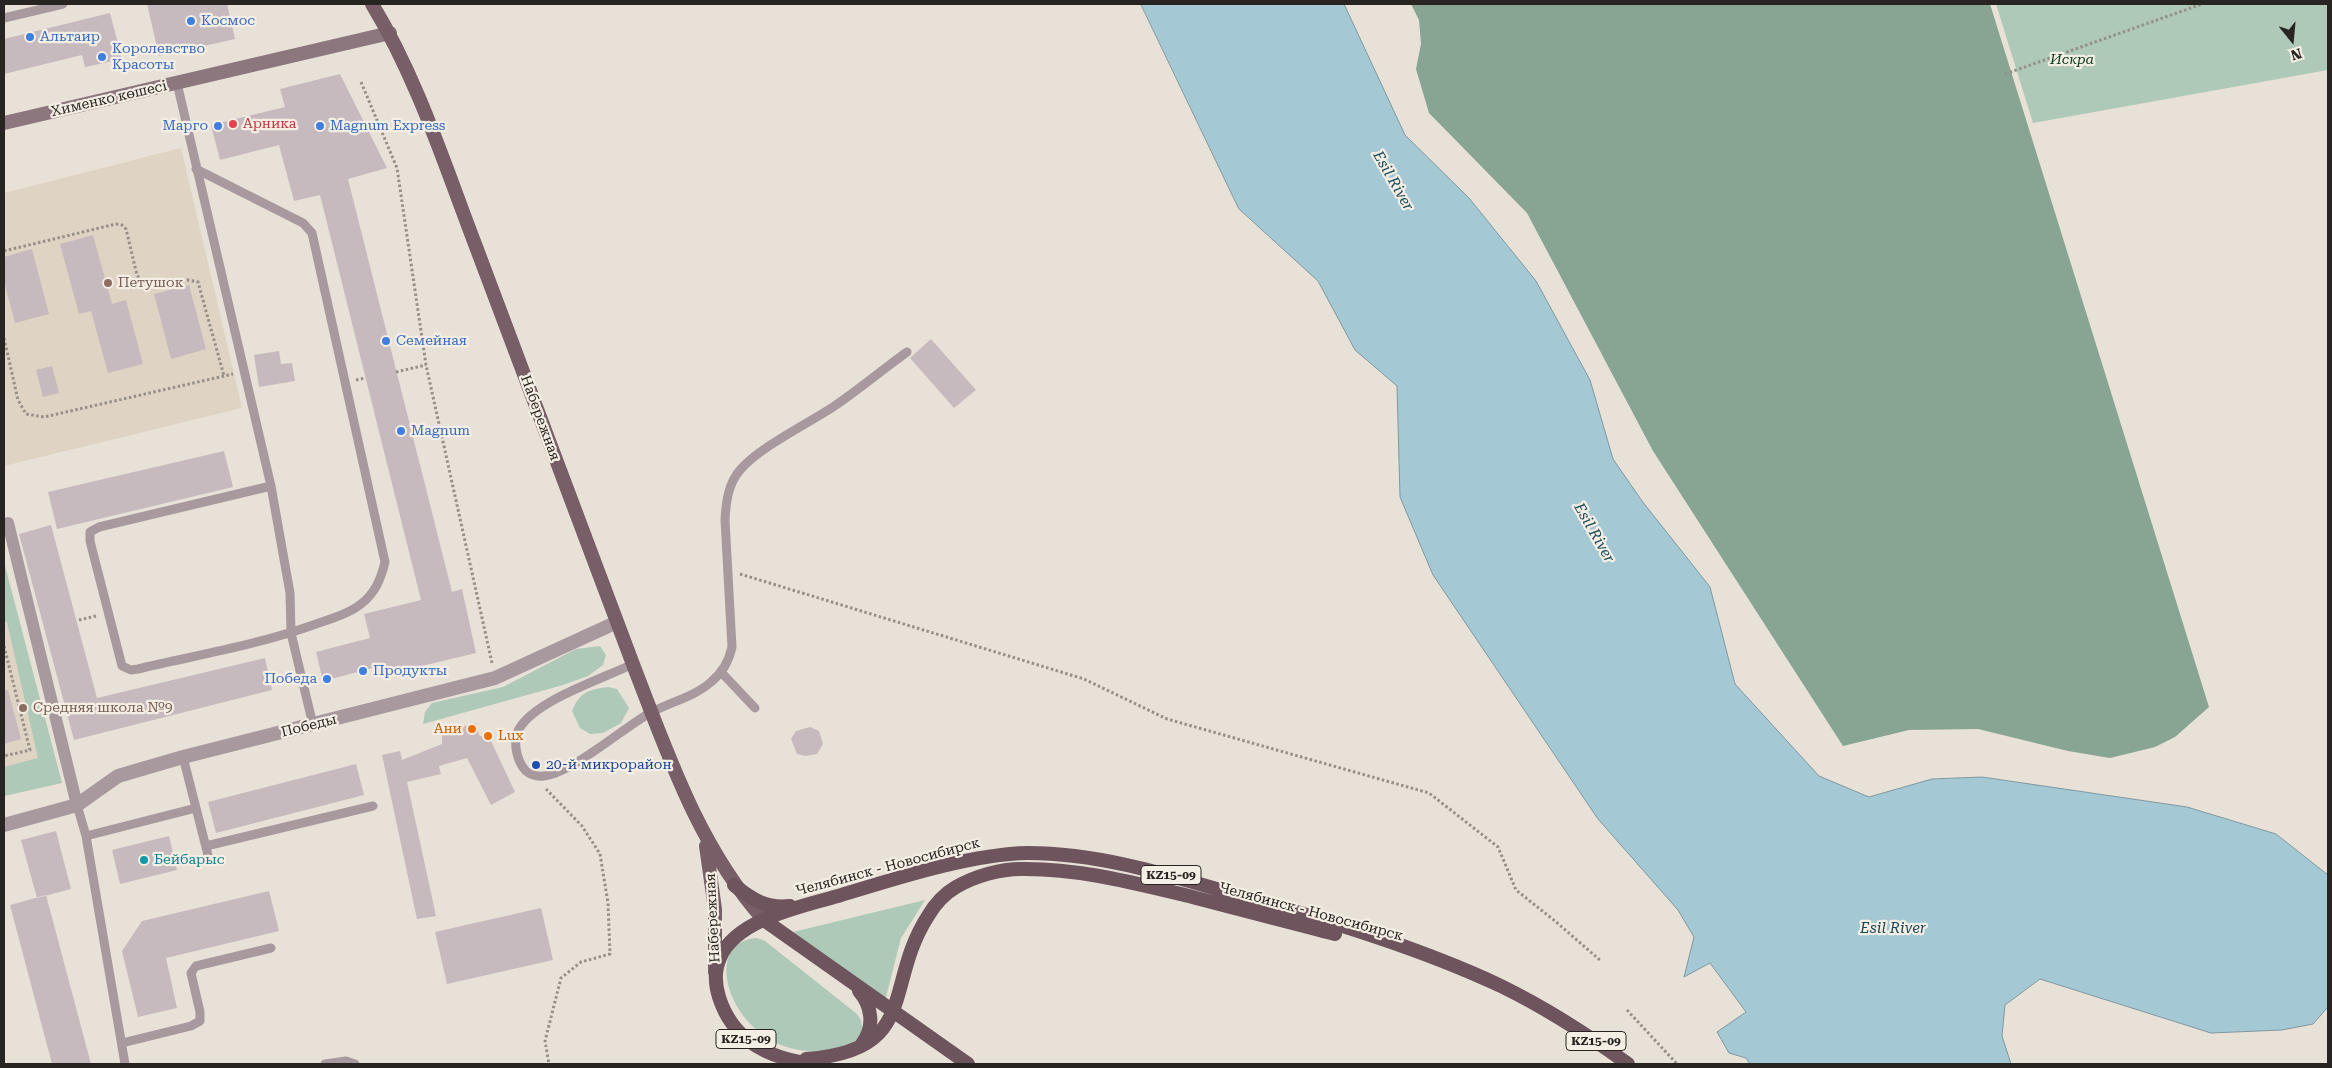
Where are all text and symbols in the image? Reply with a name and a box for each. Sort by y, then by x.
place label: Космос [201,13,255,29]
marker: Космос [185,15,197,27]
north arrow [2267,15,2317,65]
place label: Альтаир [40,29,100,45]
marker: Альтаир [24,31,36,43]
place label: Королевство Красоты [112,41,205,74]
text: N [2289,45,2304,64]
marker: Королевство Красоты [96,51,108,63]
park label: Искра [2050,52,2094,68]
street label: Хименко көшесі [49,78,169,120]
place label: Арника [243,116,296,132]
place label: Марго [162,118,208,134]
marker: Арника [227,118,239,130]
place label: Magnum Express [330,118,445,134]
marker: Марго [212,120,224,132]
marker: Magnum Express [314,120,326,132]
water label: Esil River [1369,148,1417,214]
place label: Петушок [118,275,184,291]
marker: Петушок [102,277,114,289]
place label: Семейная [396,333,467,349]
marker: Семейная [380,335,392,347]
street label: Набережная [517,373,563,463]
place label: Magnum [411,423,470,439]
marker: Magnum [395,425,407,437]
water label: Esil River [1570,500,1618,566]
place label: Продукты [373,663,447,679]
marker: Продукты [357,665,369,677]
place label: Победа [264,671,317,687]
marker: Победа [321,673,333,685]
place label: Средняя школа №9 [33,700,173,716]
marker: Средняя школа №9 [17,702,29,714]
street label: Победы [280,711,338,741]
place label: Ани [434,721,462,737]
marker: Ани [466,723,478,735]
place label: Lux [498,728,524,744]
marker: Lux [482,730,494,742]
place label: 20-й микрорайон [546,757,672,773]
marker: 20-й микрорайон [530,759,542,771]
street label: Челябинск - Новосибирск [794,834,982,900]
place label: Бейбарыс [154,852,224,868]
marker: Бейбарыс [138,854,150,866]
road number: KZ15-09 [1141,866,1201,884]
street label: Набережная [702,873,724,963]
street label: Челябинск - Новосибирск [1217,879,1405,945]
water label: Esil River [1860,920,1926,938]
road number: KZ15-09 [716,1030,776,1048]
road number: KZ15-09 [1566,1032,1626,1050]

